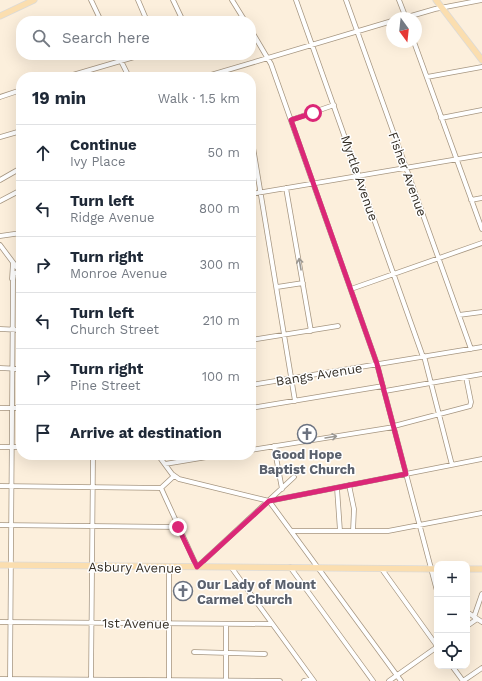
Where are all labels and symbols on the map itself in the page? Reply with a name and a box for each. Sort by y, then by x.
north arrow [386,12,422,48]
route start [304,104,322,122]
street label: Fisher Avenue [385,130,430,218]
street label: Myrtle Avenue [338,133,381,223]
one-way arrow [296,258,304,271]
street label: Bangs Avenue [275,360,363,389]
church icon: Good Hope Baptist Church [296,423,318,445]
one-way arrow [324,433,337,441]
place label: Good Hope Baptist Church [259,447,355,477]
route end [169,518,187,536]
street label: Asbury Avenue [88,559,182,576]
place label: Our Lady of Mount Carmel Church [197,577,316,607]
church icon: Our Lady of Mount Carmel Church [172,580,194,602]
street label: 1st Avenue [102,615,170,632]

